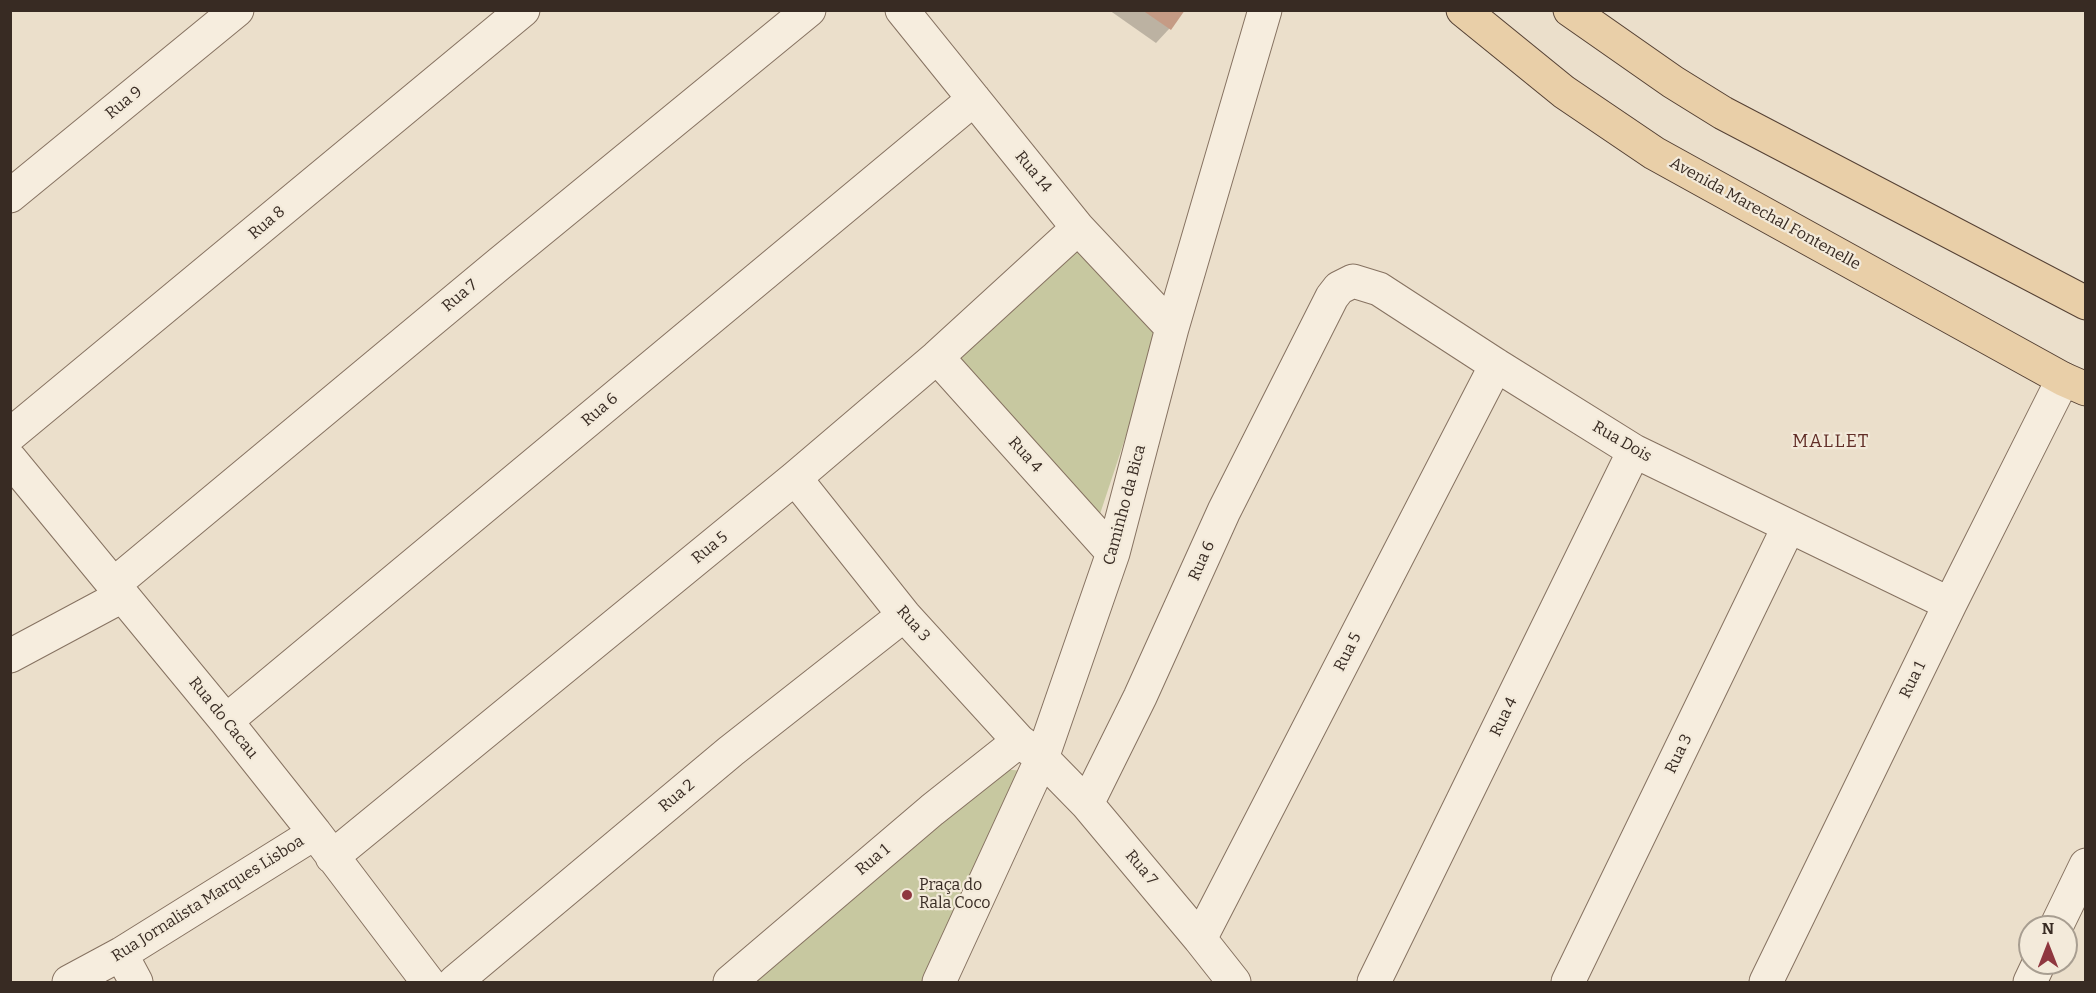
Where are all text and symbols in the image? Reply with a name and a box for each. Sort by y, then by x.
street label: Rua 9 [102,82,146,124]
street label: Rua 14 [1010,147,1056,197]
street label: Avenida Marechal Fontenelle [1666,153,1864,275]
street label: Rua 8 [245,202,289,244]
street label: Rua 7 [438,276,482,316]
street label: Rua 6 [578,389,622,431]
street label: Rua Dois [1589,417,1655,467]
district label: MALLET [1792,431,1870,453]
street label: Rua 4 [1004,433,1046,477]
street label: Caminho da Bica [1100,443,1150,567]
street label: Rua 5 [688,528,732,568]
street label: Rua 6 [1185,538,1219,584]
street label: Rua 3 [892,602,934,646]
street label: Rua 5 [1330,630,1366,674]
street label: Rua 1 [1896,658,1930,702]
street label: Rua do Cacau [184,673,262,763]
street label: Rua 4 [1486,694,1522,740]
street label: Rua 3 [1661,731,1697,777]
street label: Rua 2 [655,776,699,816]
street label: Rua Jornalista Marques Lisboa [108,832,308,966]
street label: Rua 1 [852,840,894,880]
street label: Rua 7 [1121,846,1161,890]
place label: Praça do Rala Coco [919,876,991,914]
marker: Praça do Rala Coco [900,888,914,902]
north arrow [2018,915,2078,975]
text: N [2042,919,2054,938]

